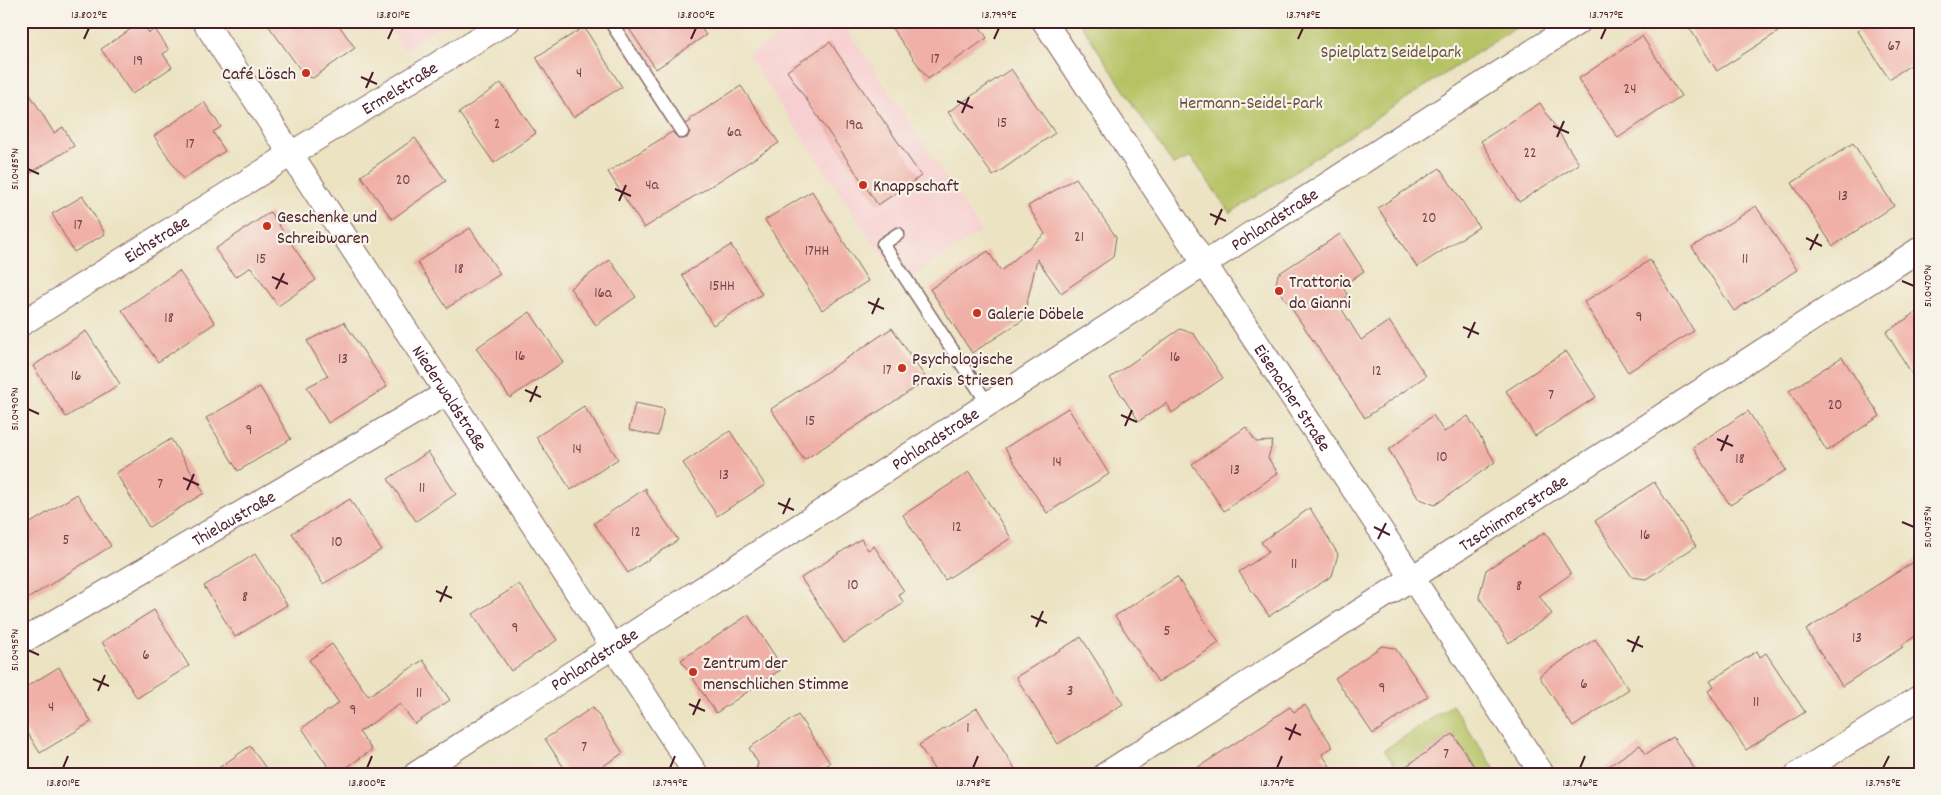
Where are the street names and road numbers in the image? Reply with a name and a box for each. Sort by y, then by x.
street label: Ermelstraße [358,57,444,123]
street label: Pohlandstraße [1227,183,1324,259]
street label: Eichstraße [120,211,195,271]
street label: Eisenacher Straße [1246,340,1335,457]
street label: Niederwaldstraße [404,341,492,457]
street label: Pohlandstraße [888,403,985,478]
street label: Tzschimmerstraße [1455,470,1574,559]
street label: Thielaustraße [188,486,281,554]
street label: Pohlandstraße [547,623,644,699]

